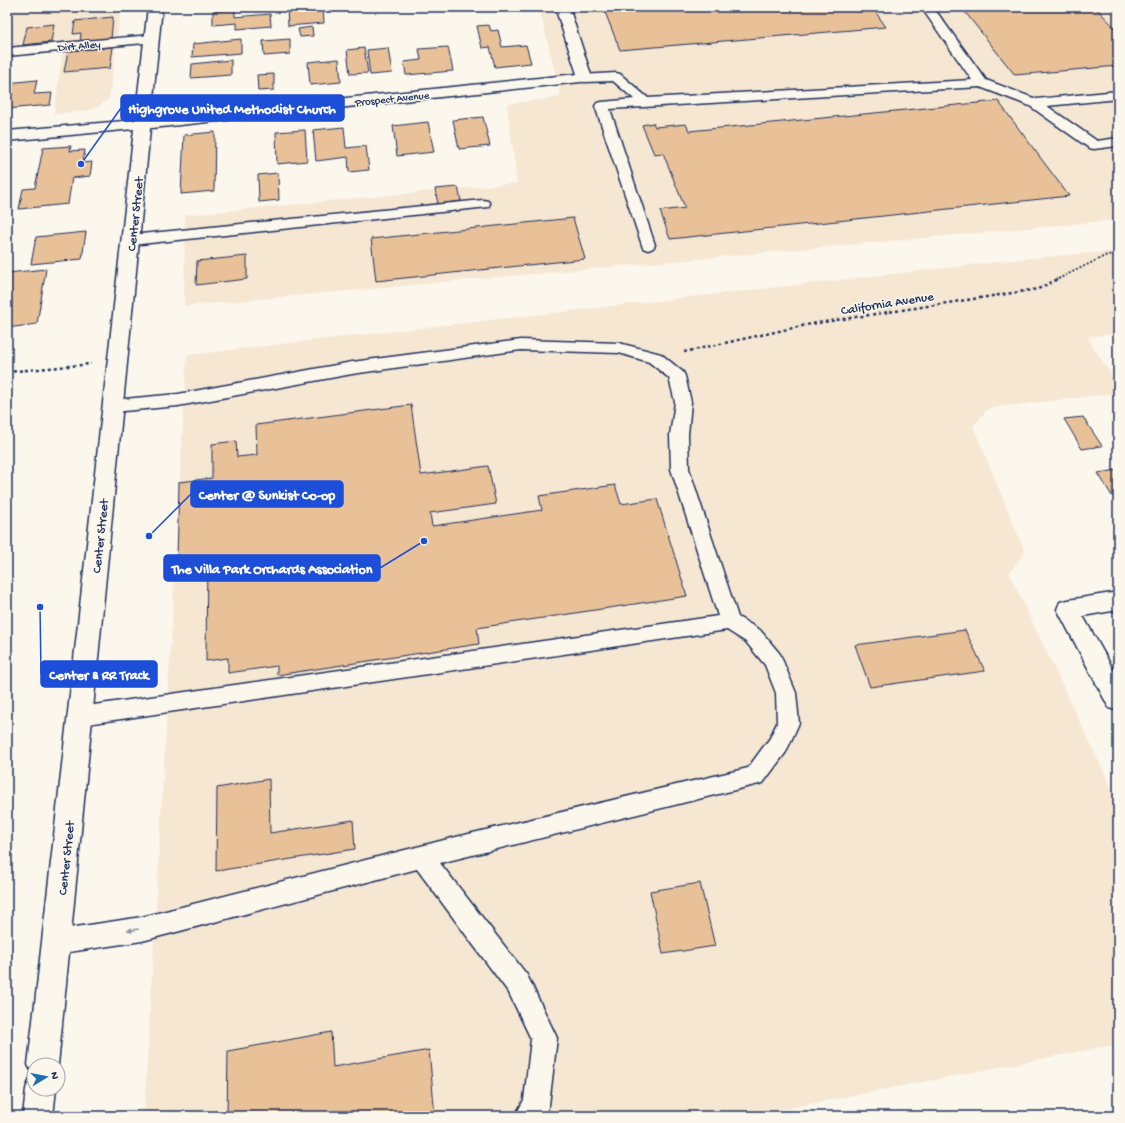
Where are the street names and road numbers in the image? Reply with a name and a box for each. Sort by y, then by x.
street label: Dirt Alley [56,39,102,55]
street label: Prospect Avenue [353,90,430,110]
street label: Center Street [125,175,148,252]
street label: California Avenue [840,290,935,319]
street label: Center Street [90,497,113,574]
street label: Center Street [56,819,79,896]

